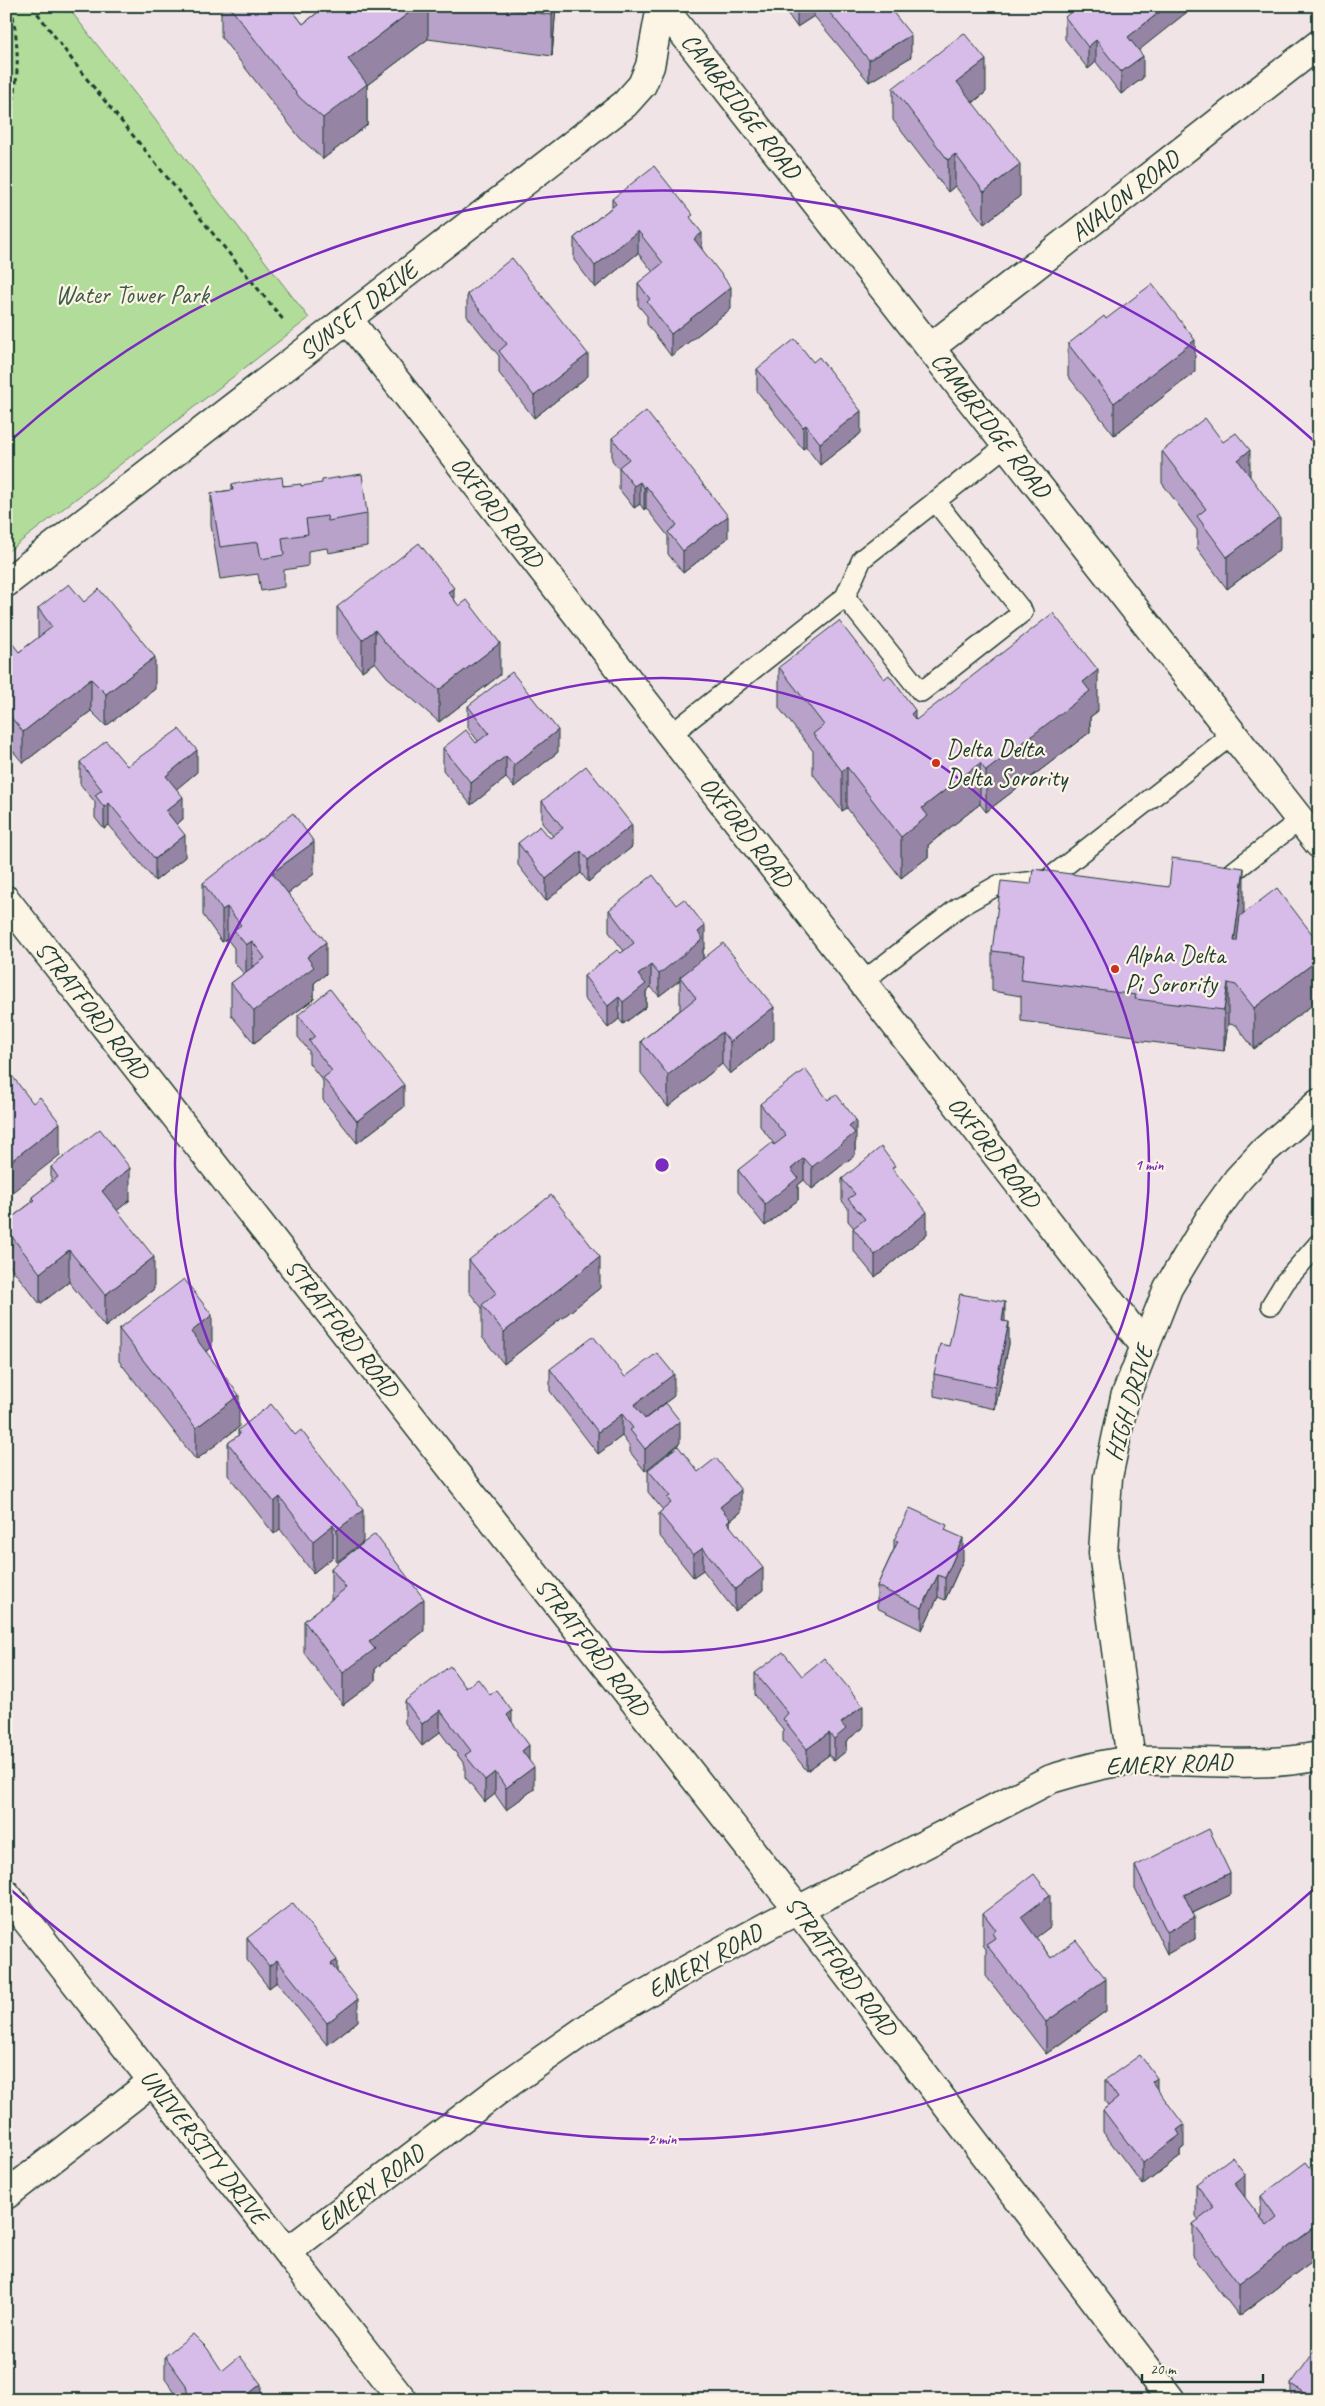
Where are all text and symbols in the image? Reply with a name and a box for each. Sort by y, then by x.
street label: CAMBRIDGE ROAD [674,26,809,187]
street label: AVALON ROAD [1064,142,1187,249]
street label: SUNSET DRIVE [292,253,426,367]
park label: Water Tower Park [55,279,211,311]
street label: CAMBRIDGE ROAD [924,345,1059,506]
street label: OXFORD ROAD [443,450,552,576]
place label: Delta Delta Delta Sorority [946,733,1069,794]
marker: Delta Delta Delta Sorority [930,757,942,769]
street label: OXFORD ROAD [692,770,801,896]
street label: STRATFORD ROAD [28,934,158,1088]
place label: Alpha Delta Pi Sorority [1125,939,1228,1000]
marker: Alpha Delta Pi Sorority [1109,963,1121,975]
street label: OXFORD ROAD [940,1090,1049,1216]
centre of rings [653,1156,671,1174]
text: 1 min [1135,1156,1164,1175]
street label: STRATFORD ROAD [278,1252,408,1406]
street label: HIGH DRIVE [1097,1338,1162,1464]
street label: STRATFORD ROAD [528,1571,658,1725]
street label: EMERY ROAD [1105,1746,1234,1782]
street label: STRATFORD ROAD [778,1890,906,2045]
street label: EMERY ROAD [642,1916,769,2006]
street label: UNIVERSITY DRIVE [133,2063,277,2234]
text: 2 min [648,2130,677,2149]
street label: EMERY ROAD [311,2136,432,2239]
scale bar [1142,2351,1264,2383]
text: 20 m [1150,2360,1177,2379]

